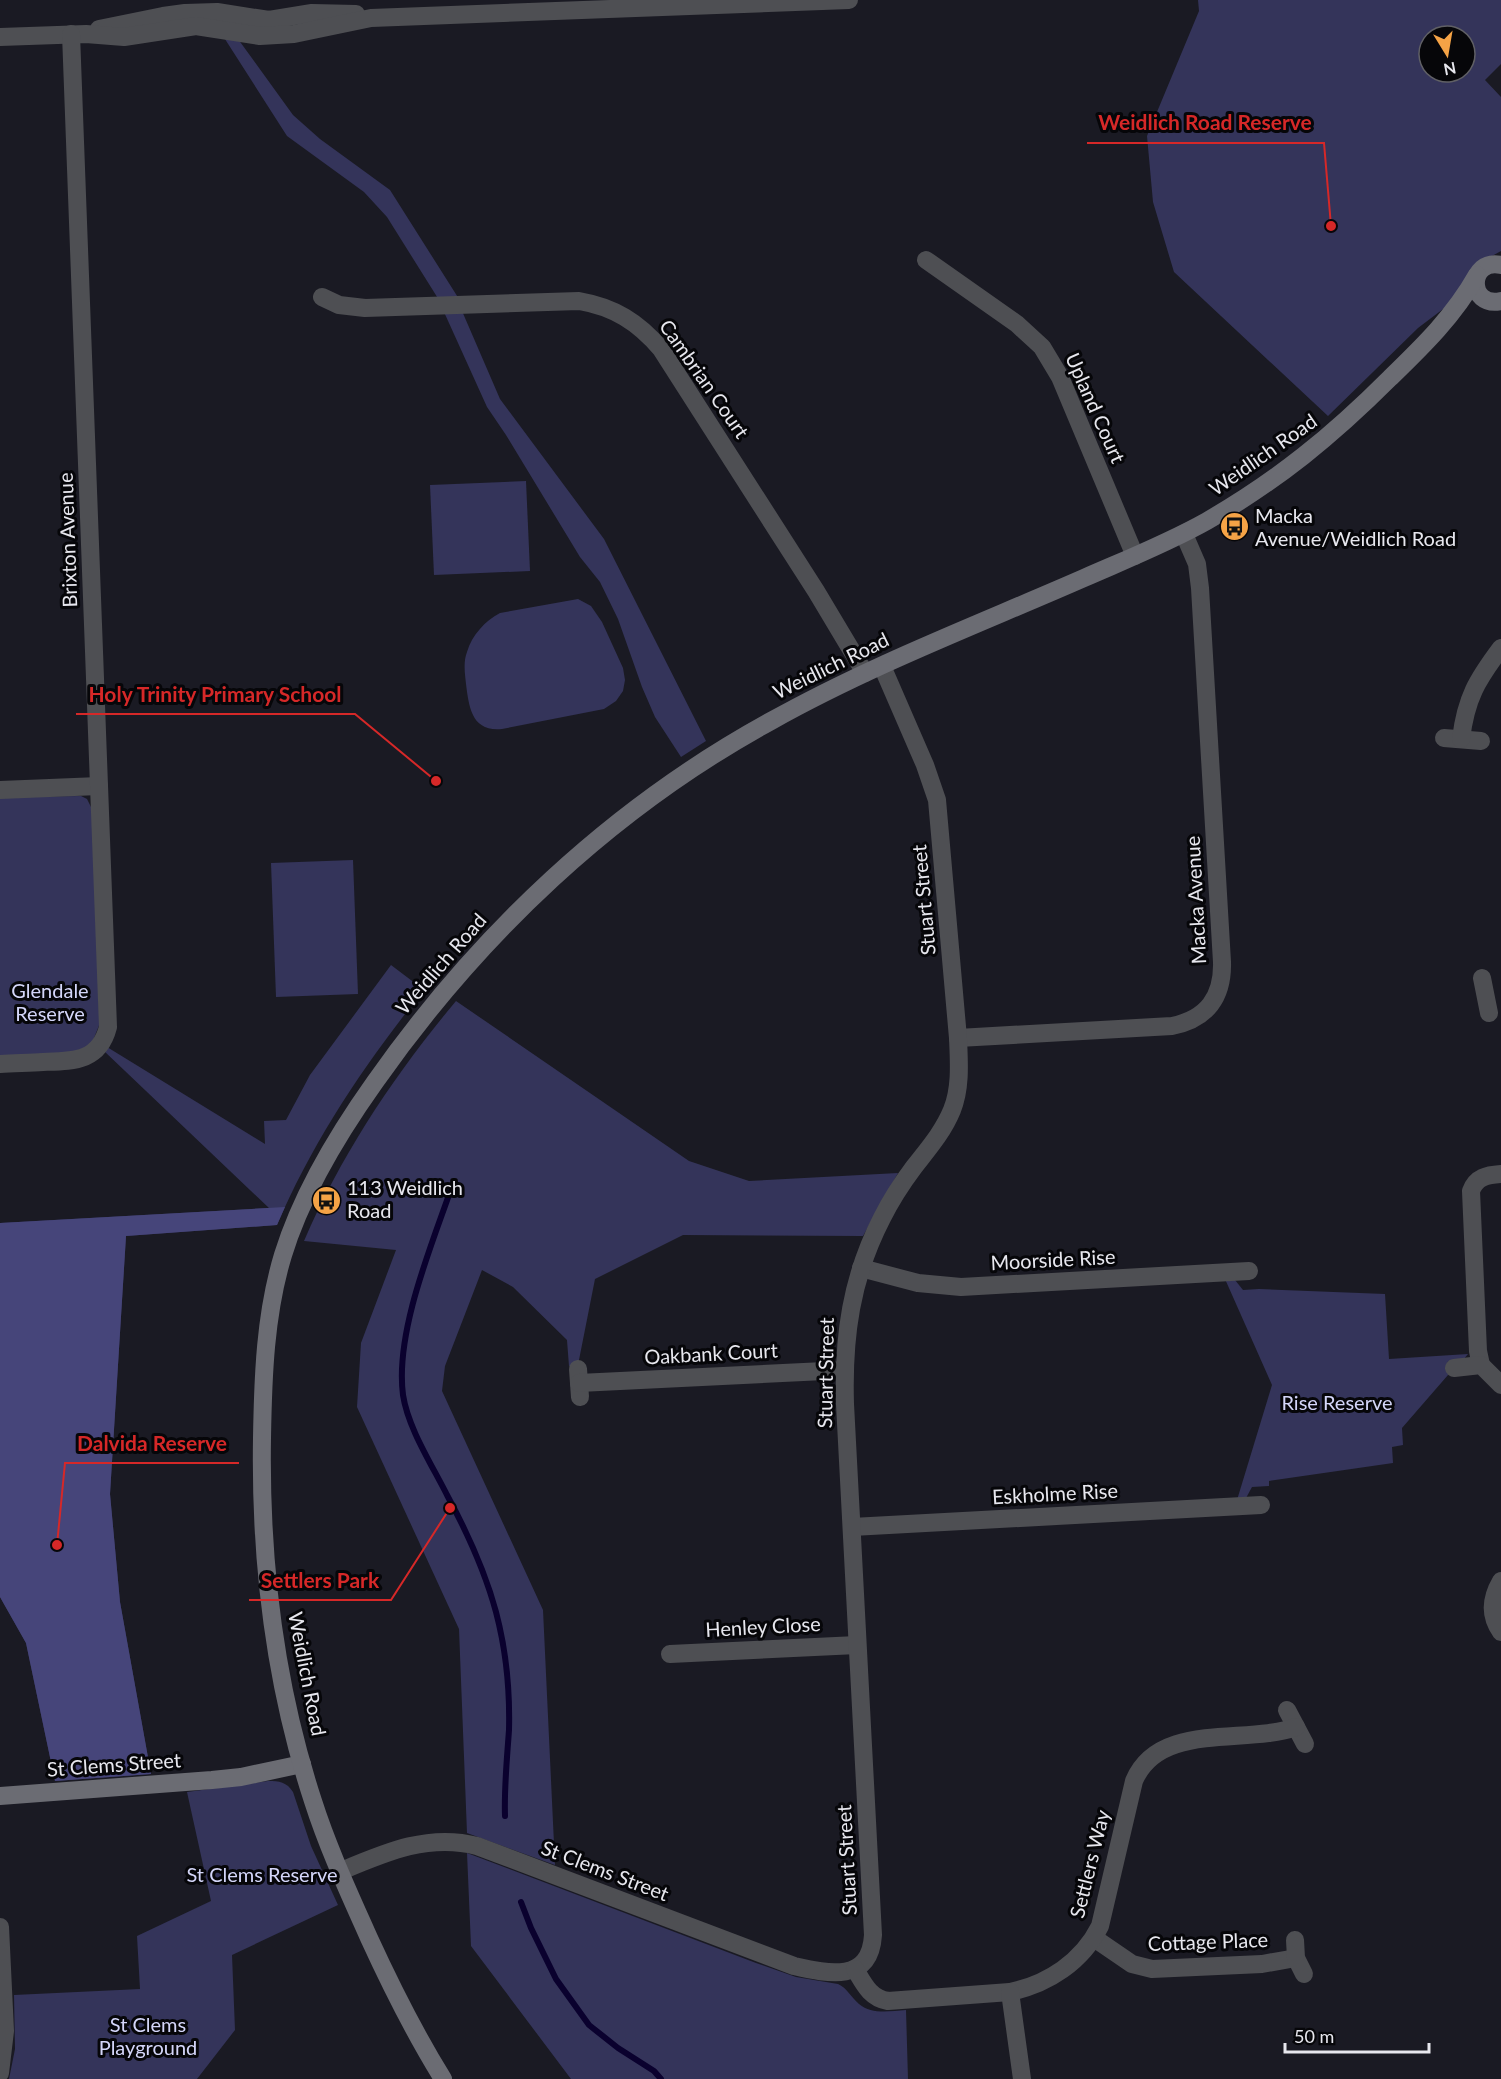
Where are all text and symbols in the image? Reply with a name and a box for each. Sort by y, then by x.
north arrow [1417,24,1477,84]
text: N [1442,59,1458,80]
callout: Weidlich Road Reserve [1087,104,1324,143]
text: Weidlich Road Reserve [1098,109,1312,134]
street label: Cambrian Court [655,314,755,442]
street label: Upland Court [1061,349,1131,466]
street label: Weidlich Road [1204,408,1321,500]
street label: Brixton Avenue [53,472,81,608]
place label: Macka Avenue/Weidlich Road [1255,503,1456,550]
bus stop icon: Macka Avenue/Weidlich Road [1218,511,1250,543]
street label: Weidlich Road [769,627,892,703]
callout: Holy Trinity Primary School [76,675,355,714]
text: Holy Trinity Primary School [89,681,341,706]
street label: Macka Avenue [1180,835,1210,965]
street label: Stuart Street [906,844,940,956]
street label: Weidlich Road [390,908,491,1019]
park label: Glendale Reserve [11,978,89,1025]
place label: 113 Weidlich Road [347,1175,463,1222]
bus stop icon: 113 Weidlich Road [310,1184,342,1216]
street label: Moorside Rise [990,1244,1116,1274]
street label: Stuart Street [812,1317,838,1429]
street label: Oakbank Court [644,1338,778,1368]
park label: Rise Reserve [1281,1390,1393,1414]
callout: Dalvida Reserve [65,1424,239,1463]
text: Dalvida Reserve [77,1430,227,1455]
street label: Eskholme Rise [991,1478,1118,1508]
callout: Settlers Park [249,1561,391,1600]
text: Settlers Park [261,1567,380,1592]
street label: Weidlich Road [284,1610,332,1738]
street label: Henley Close [705,1611,821,1641]
street label: St Clems Street [46,1747,182,1781]
street label: Stuart Street [831,1804,861,1916]
street label: Settlers Way [1064,1807,1114,1920]
street label: St Clems Street [538,1835,672,1905]
park label: St Clems Reserve [186,1862,338,1886]
street label: Cottage Place [1147,1927,1269,1955]
park label: St Clems Playground [99,2012,197,2059]
scale bar [1285,2016,1429,2054]
text: 50 m [1294,2025,1334,2047]

